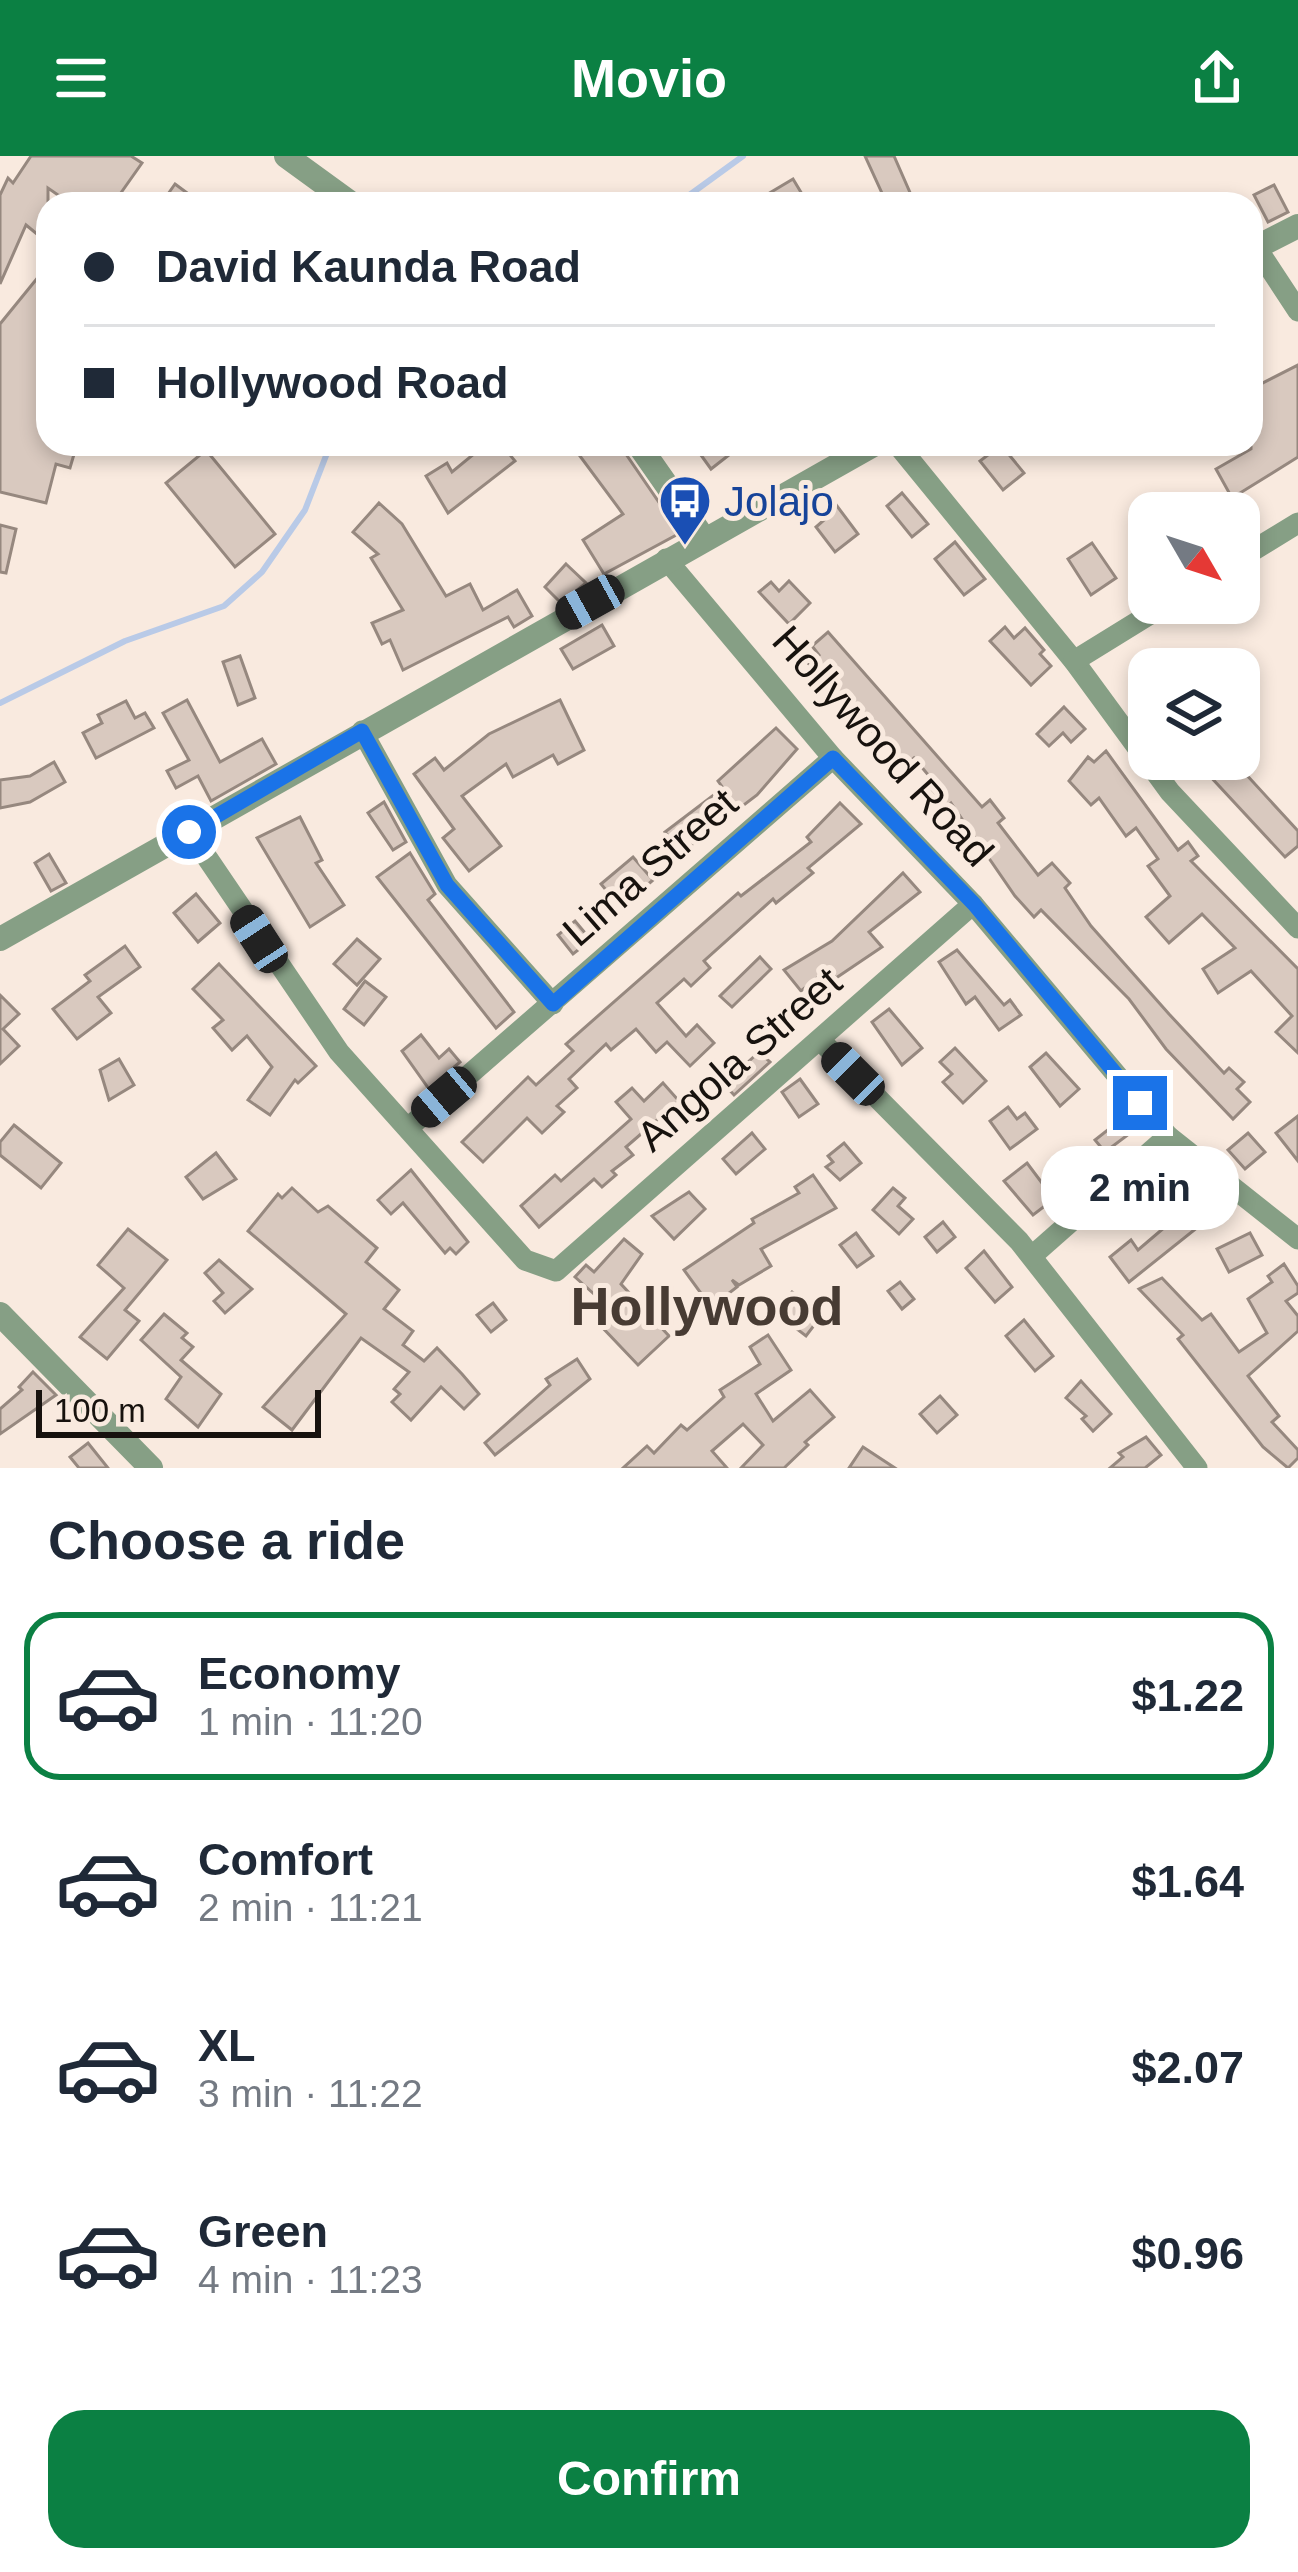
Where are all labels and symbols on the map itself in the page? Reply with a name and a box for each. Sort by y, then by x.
bus stop icon: Jolajo [657,473,713,547]
place label: Jolajo [724,478,834,525]
north arrow [1128,492,1260,624]
car [550,569,630,635]
street label: Hollywood Road [763,617,1003,875]
street label: Lima Street [554,779,747,955]
route start [162,805,216,859]
car [224,899,294,979]
street label: Angola Street [628,958,851,1160]
car [815,1036,891,1112]
car [405,1060,483,1134]
route end [1113,1076,1167,1130]
callout: 2 min [1041,1145,1239,1229]
district label: Hollywood [571,1276,843,1336]
scale bar [36,1384,321,1437]

